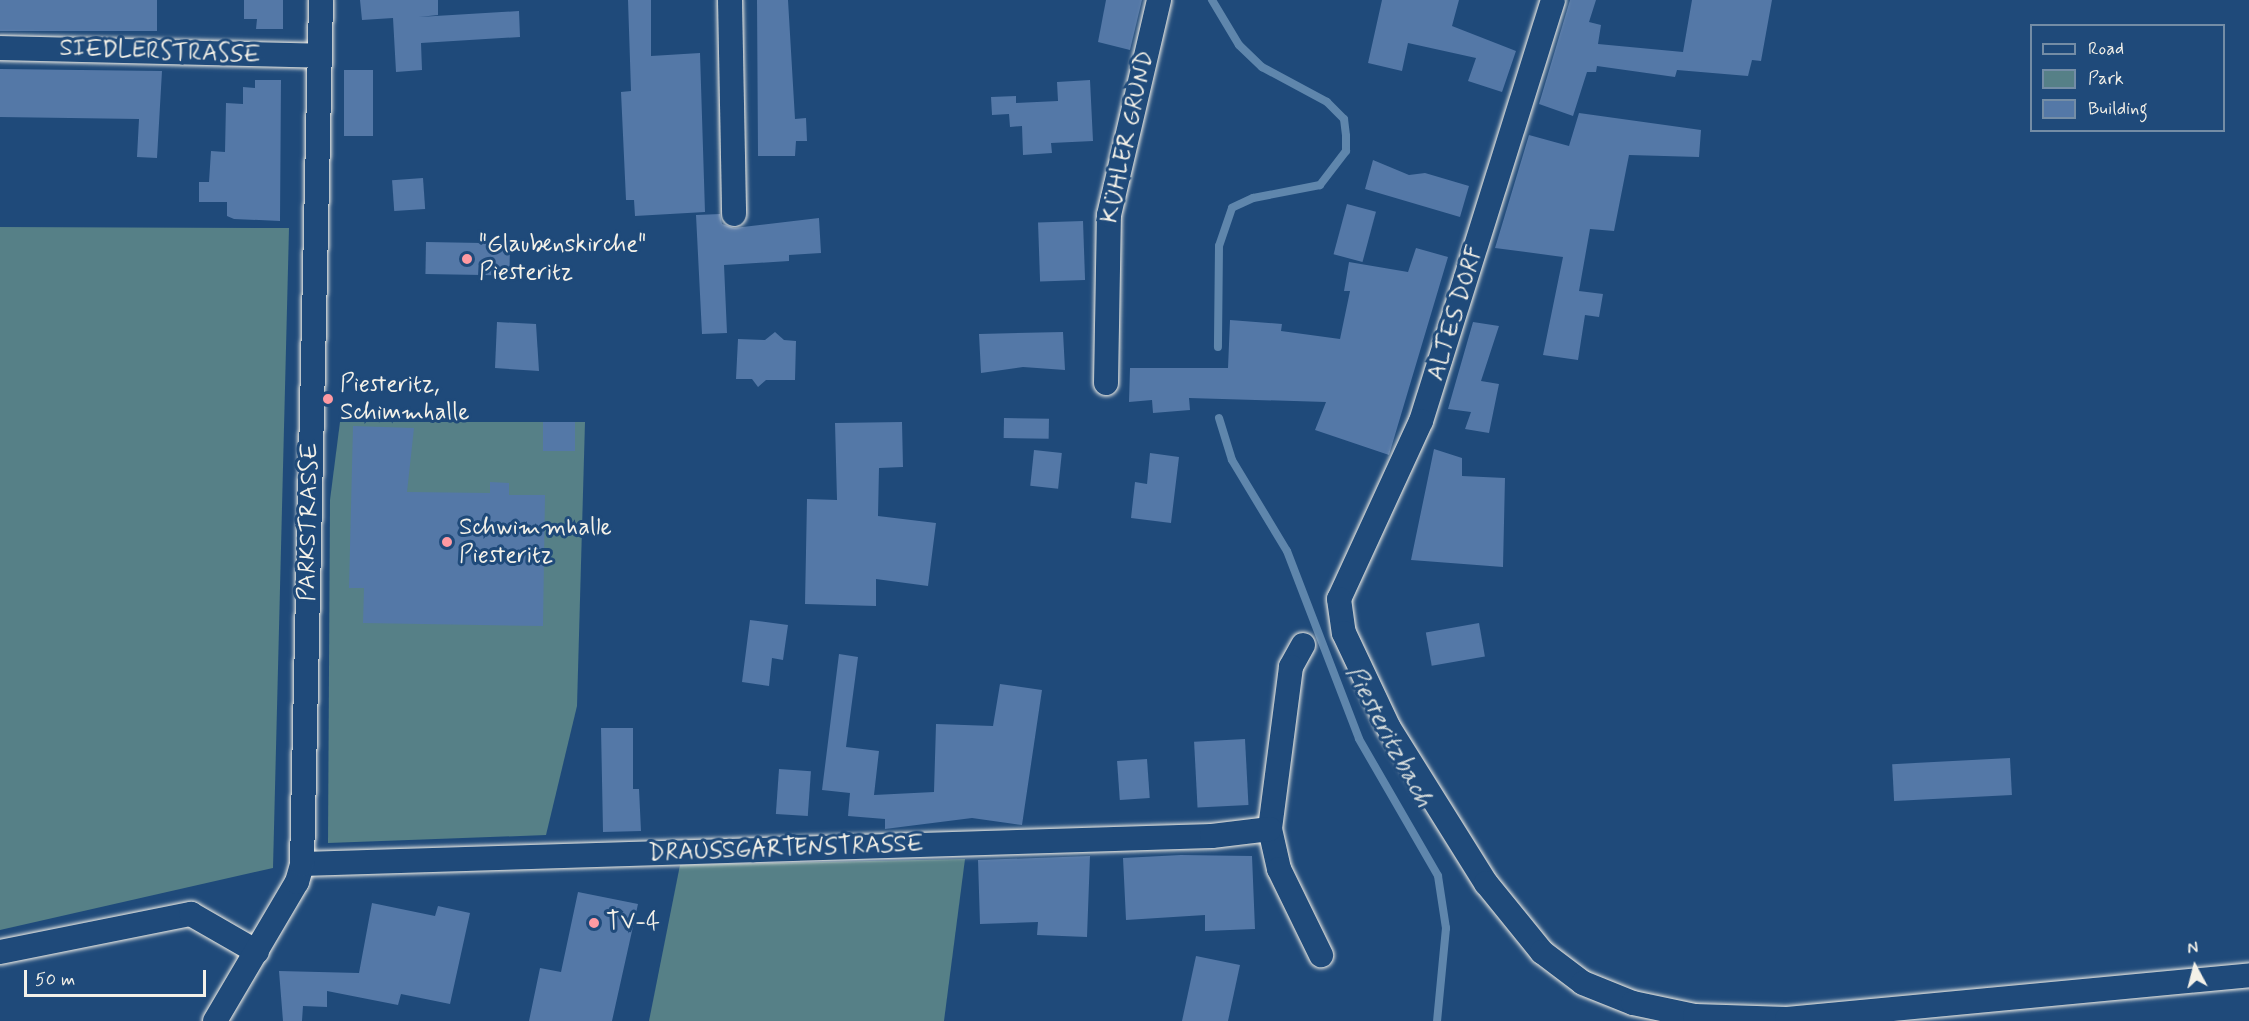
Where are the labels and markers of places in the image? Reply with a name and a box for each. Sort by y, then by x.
place label: "Glaubenskirche" Piesteritz [479,231,646,287]
marker: "Glaubenskirche" Piesteritz [460,252,474,266]
place label: Piesteritz, Schimmhalle [340,371,469,427]
marker: Piesteritz, Schimmhalle [321,392,335,406]
place label: Schwimmhalle Piesteritz [459,514,612,570]
marker: Schwimmhalle Piesteritz [440,535,454,549]
place label: TV-4 [606,909,660,937]
marker: TV-4 [587,916,601,930]

